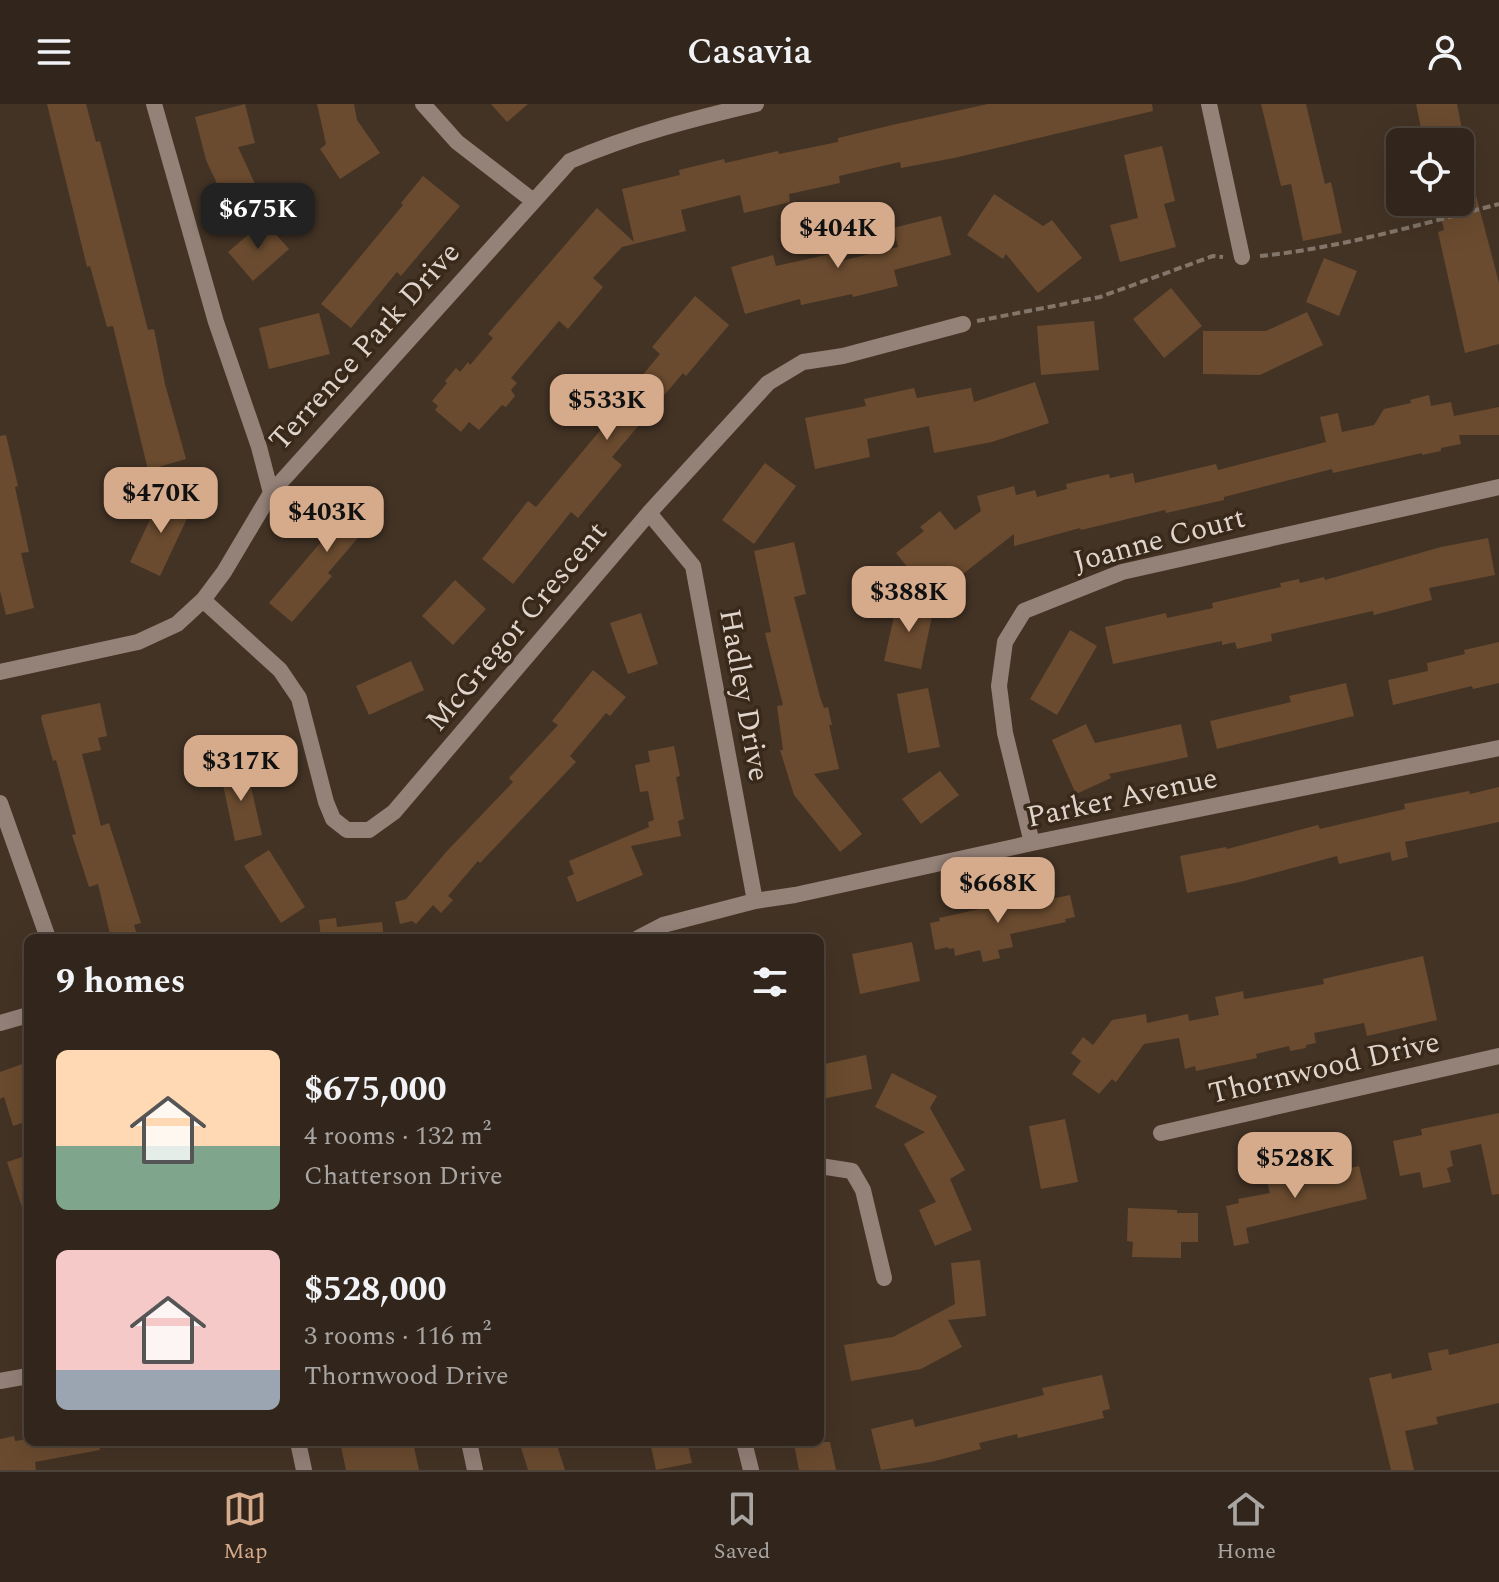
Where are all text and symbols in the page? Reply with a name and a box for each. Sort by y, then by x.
text: Casavia [687,25,812,80]
icon: menu [32,30,76,74]
icon: person [1423,30,1467,74]
map controls [1386,128,1474,216]
button: locate [1386,128,1474,216]
pin: $675K [202,183,314,251]
text: $675K [219,189,297,229]
pin: $404K [782,202,894,270]
text: $404K [799,208,877,248]
street label: Terrence Park Drive [258,232,472,462]
pin: $533K [551,374,663,442]
text: $533K [568,380,646,420]
pin: $470K [105,467,217,535]
text: $470K [122,473,200,513]
pin: $403K [271,486,383,554]
text: $403K [288,492,366,532]
street label: Joanne Court [1068,495,1250,585]
street label: McGregor Crescent [415,511,619,742]
pin: $388K [853,566,965,634]
text: $388K [870,572,948,612]
street label: Hadley Drive [706,605,782,785]
pin: $317K [185,735,297,803]
text: $317K [202,741,280,781]
street label: Parker Avenue [1022,755,1222,841]
pin: $668K [942,857,1054,925]
text: $668K [959,863,1037,903]
text: 9 homes [56,956,186,1008]
icon: filters [748,960,792,1004]
street label: Thornwood Drive [1204,1019,1444,1117]
text: $675,000 [304,1064,447,1116]
icon: home [120,1082,216,1178]
text: 4 rooms · 132 m² [304,1116,491,1156]
pin: $528K [1239,1132,1351,1200]
text: $528K [1256,1138,1334,1178]
text: Chatterson Drive [304,1156,502,1196]
text: $528,000 [304,1264,447,1316]
icon: home [120,1282,216,1378]
text: 3 rooms · 116 m² [304,1316,491,1356]
text: Thornwood Drive [304,1356,509,1396]
tab: Map [223,1487,268,1568]
tab: Saved [714,1487,770,1568]
tab: Home [1217,1487,1276,1568]

